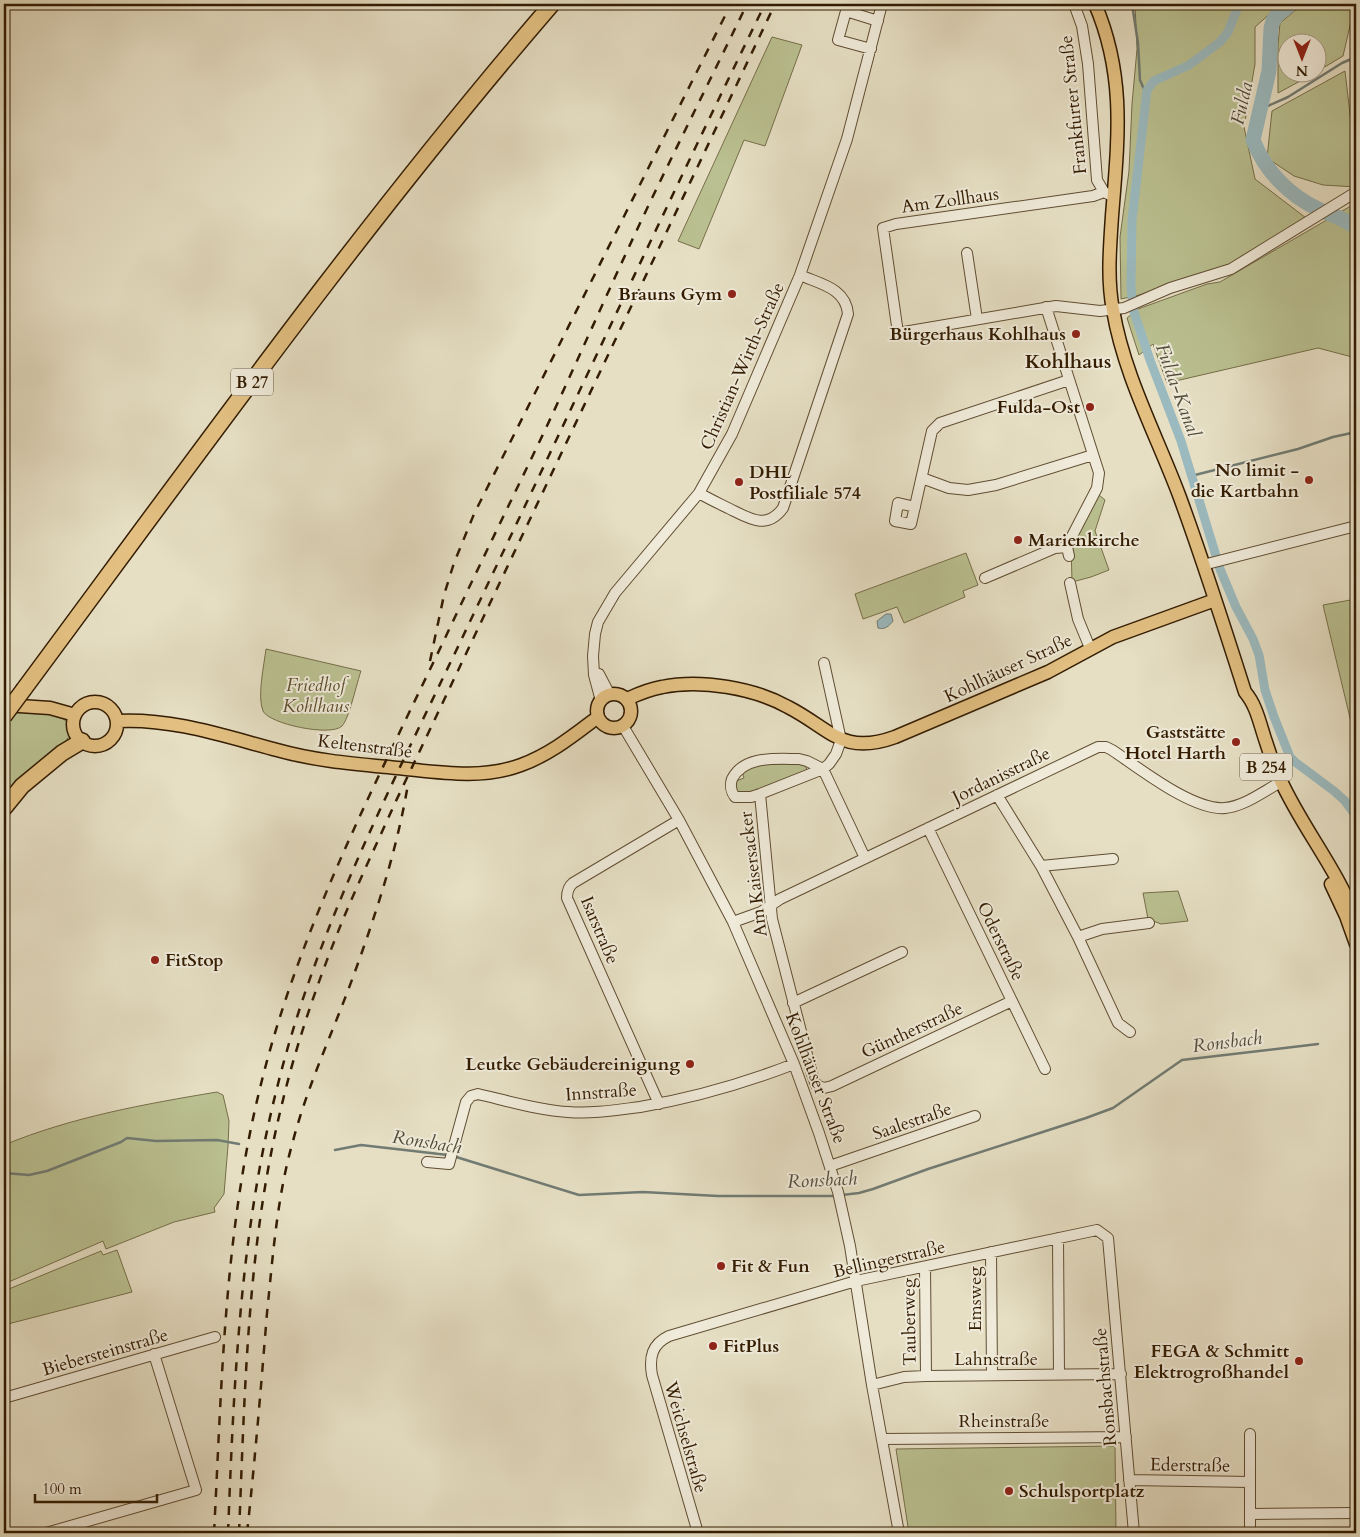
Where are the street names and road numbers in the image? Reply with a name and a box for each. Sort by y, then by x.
street label: Frankfurter Straße [1054,34,1093,176]
street label: Am Zollhaus [900,181,1000,220]
street label: Christian-Wirth-Straße [694,278,791,454]
road number: B 27 [231,368,273,396]
street label: Kohlhäuser Straße [940,628,1076,709]
street label: Keltenstraße [316,728,414,765]
street label: Jordanisstraße [945,741,1054,811]
road number: B 254 [1240,754,1292,780]
street label: Am Kaisersacker [733,809,774,938]
street label: Isarstraße [574,892,625,968]
street label: Oderstraße [971,898,1030,985]
street label: Güntherstraße [857,996,967,1065]
street label: Kohlhäuser Straße [779,1009,852,1147]
street label: Innstraße [564,1078,638,1107]
street label: Saalestraße [869,1096,955,1147]
street label: Bellingerstraße [830,1234,948,1285]
street label: Emsweg [963,1266,988,1332]
street label: Tauberweg [896,1277,923,1366]
street label: Biebersteinstraße [39,1323,171,1382]
street label: Ronsbachstraße [1088,1327,1123,1447]
street label: Lahnstraße [954,1347,1038,1372]
street label: Weichselstraße [657,1377,713,1496]
street label: Rheinstraße [959,1409,1049,1434]
street label: Ederstraße [1150,1452,1230,1479]

